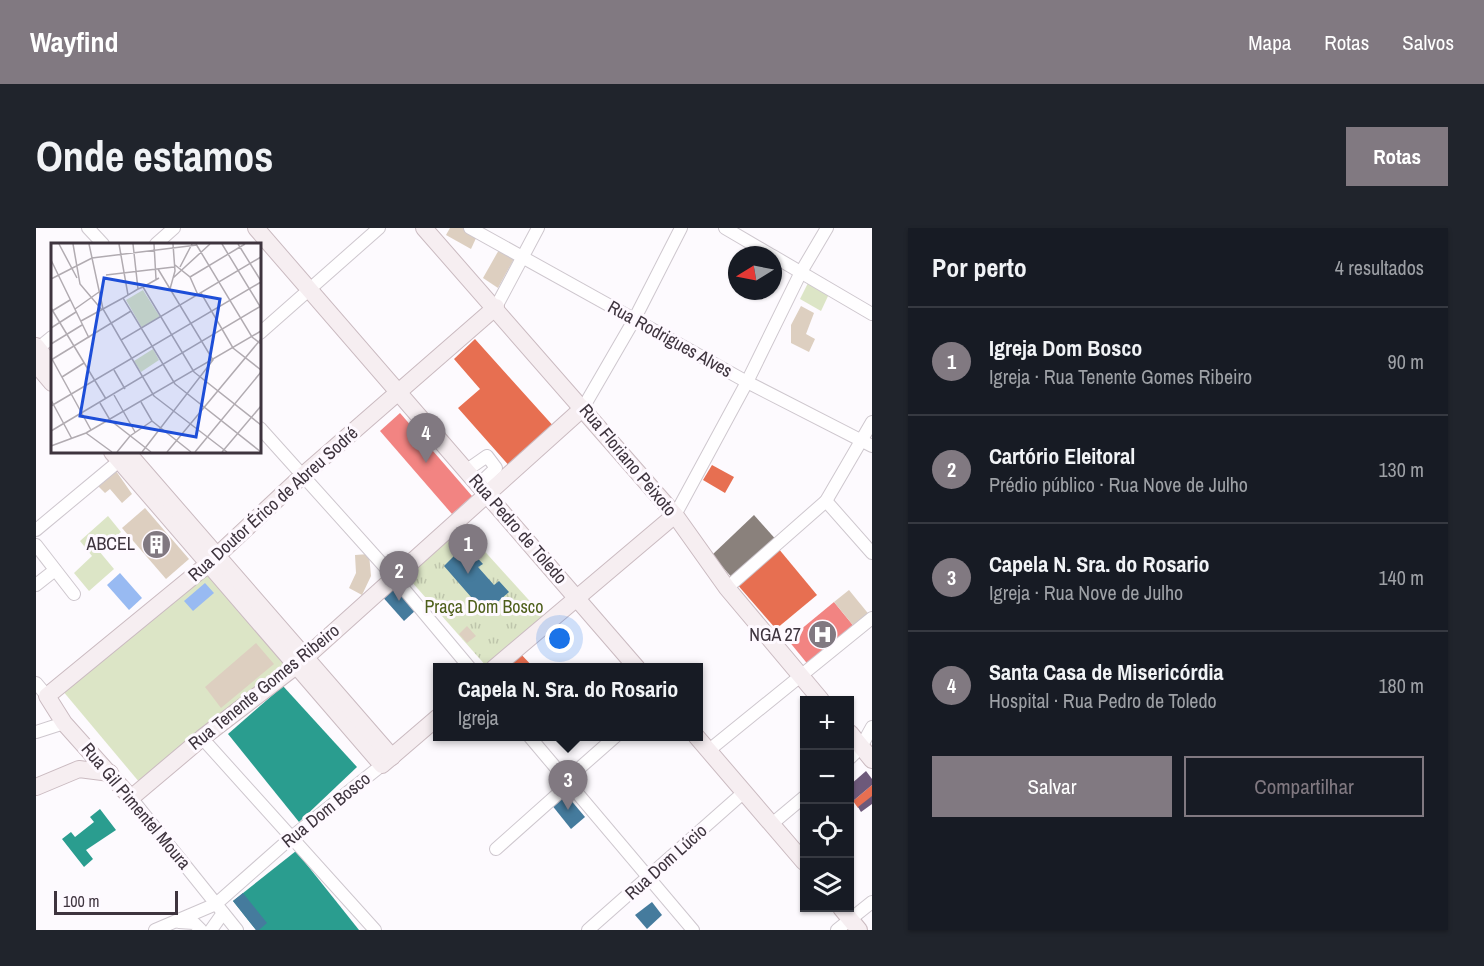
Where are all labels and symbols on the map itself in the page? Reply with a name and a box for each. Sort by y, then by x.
inset map [51,243,261,453]
north arrow [728,246,782,300]
street label: Rua Rodrigues Alves [604,294,737,383]
street label: Rua Floriano Peixoto [574,398,683,521]
pin: 4 [406,414,446,463]
street label: Rua Doutor Érico de Abreu Sodré [182,420,363,587]
street label: Rua Pedro de Toledo [464,468,573,589]
pin: 1 [448,524,488,574]
building icon: ABCEL [140,528,172,560]
place label: ABCEL [86,531,135,556]
pin: 2 [380,552,418,601]
park label: Praça Dom Bosco [425,594,543,619]
street label: Rua Tenente Gomes Ribeiro [183,618,344,755]
hospital icon: NGA 27 [806,619,838,651]
place label: NGA 27 [749,622,801,647]
your location [545,624,574,653]
street label: Rua Gil Pimentel Moura [76,737,197,874]
pin: 3 [548,760,588,810]
street label: Rua Dom Bosco [276,766,375,853]
street label: Rua Dom Lúcio [619,818,712,905]
scale bar [54,888,178,916]

